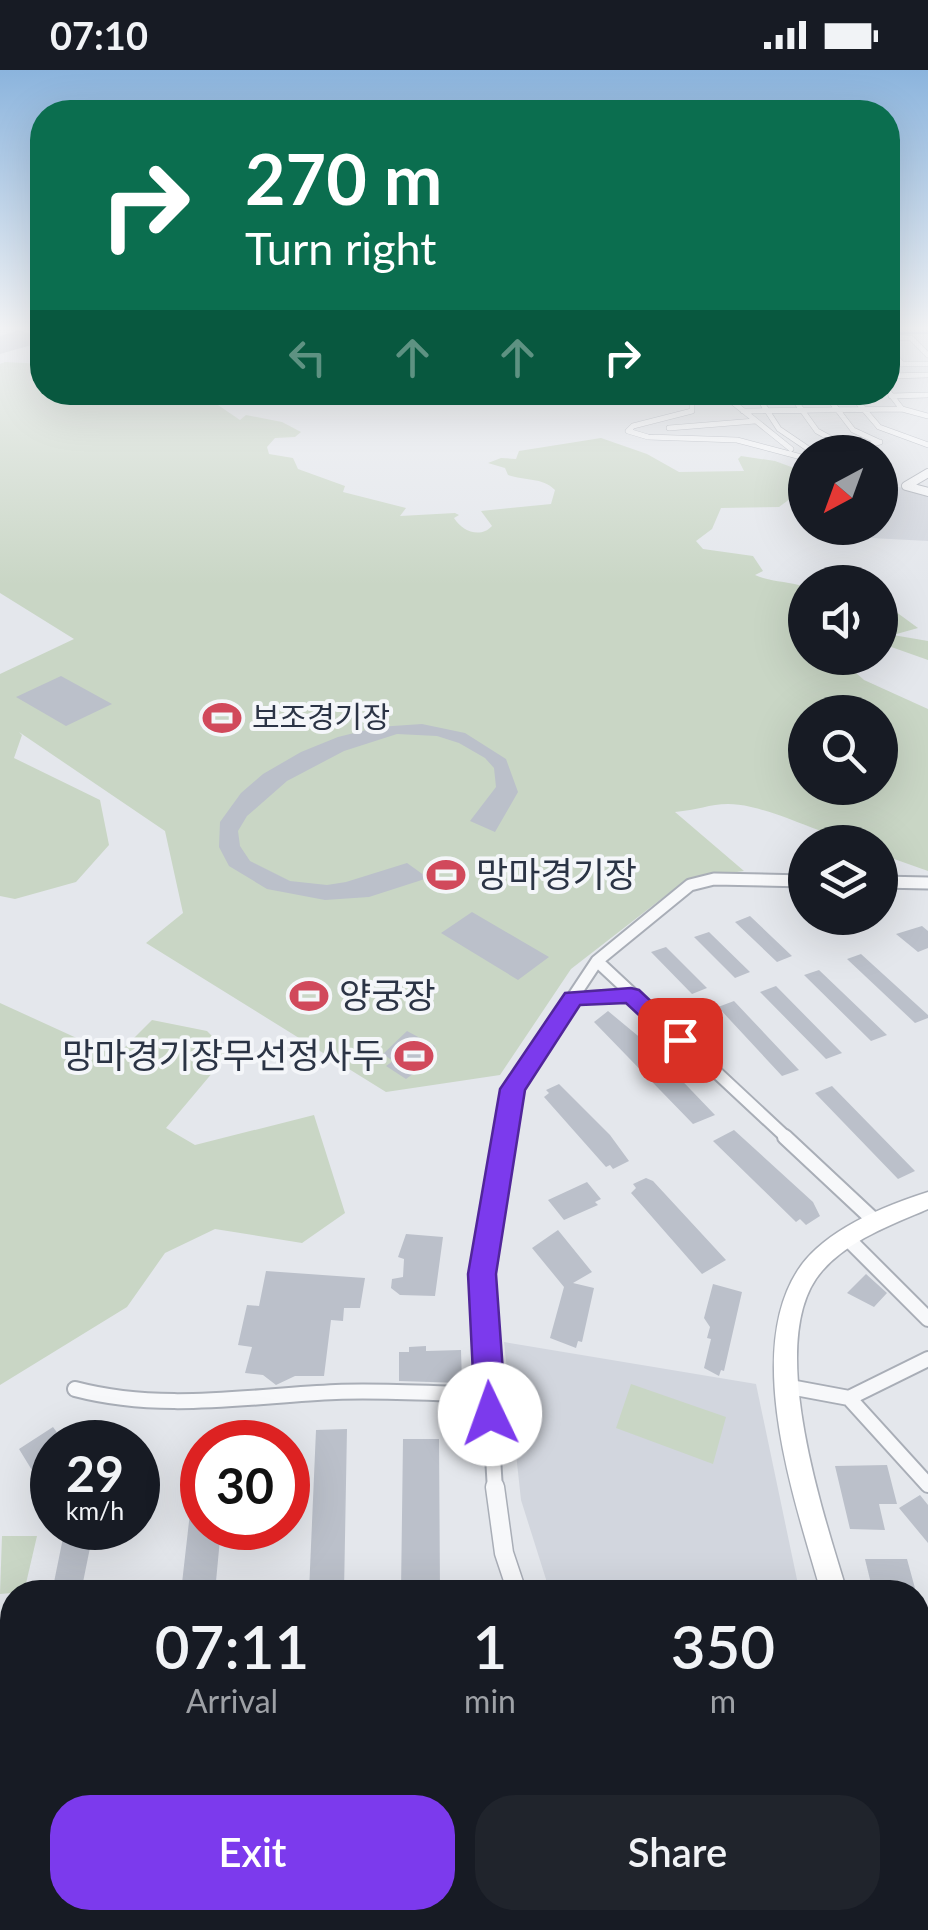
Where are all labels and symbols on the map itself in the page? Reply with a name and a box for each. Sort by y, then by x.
north arrow [788,435,898,545]
sports icon: 보조경기장 [201,697,243,739]
place label: 보조경기장 [252,698,390,734]
place label: 망마경기장 [476,852,637,894]
sports icon: 망마경기장 [425,854,467,896]
place label: 양궁장 [339,973,436,1015]
sports icon: 양궁장 [288,975,330,1017]
pin [638,998,723,1083]
place label: 망마경기장무선정사두 [62,1033,384,1075]
sports icon: 망마경기장무선정사두 [393,1035,435,1077]
position arrow [438,1362,542,1466]
speed limit sign: 30 [180,1420,310,1550]

